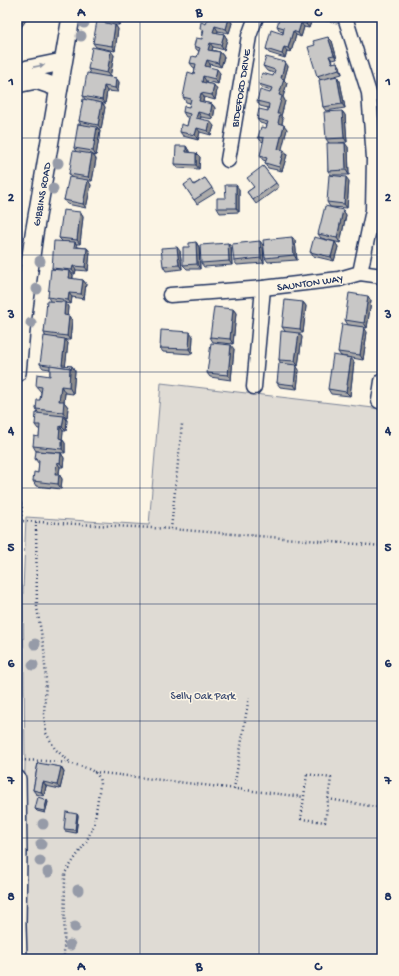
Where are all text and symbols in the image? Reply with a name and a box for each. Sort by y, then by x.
text: A [76,6,86,21]
text: B [195,6,204,21]
text: C [313,6,323,21]
street label: BIDEFORD DRIVE [230,47,254,129]
one-way arrow [33,63,45,69]
text: 1 [7,75,14,90]
text: 1 [384,75,391,90]
street label: GIBBINS ROAD [31,161,55,227]
text: 2 [8,191,15,206]
text: 2 [385,191,392,206]
street label: SAUNTON WAY [276,273,344,295]
text: 3 [7,308,15,323]
text: 3 [384,308,392,323]
text: 4 [7,424,15,439]
text: 4 [384,424,392,439]
text: 5 [8,541,15,556]
text: 5 [385,541,392,556]
text: 6 [8,657,15,672]
text: 6 [385,657,392,672]
park label: Selly Oak Park [171,691,237,703]
text: 7 [7,774,16,789]
text: 7 [384,774,393,789]
text: 8 [7,890,15,905]
text: 8 [384,890,392,905]
text: A [76,960,86,975]
text: B [195,960,204,975]
text: C [313,960,323,975]

